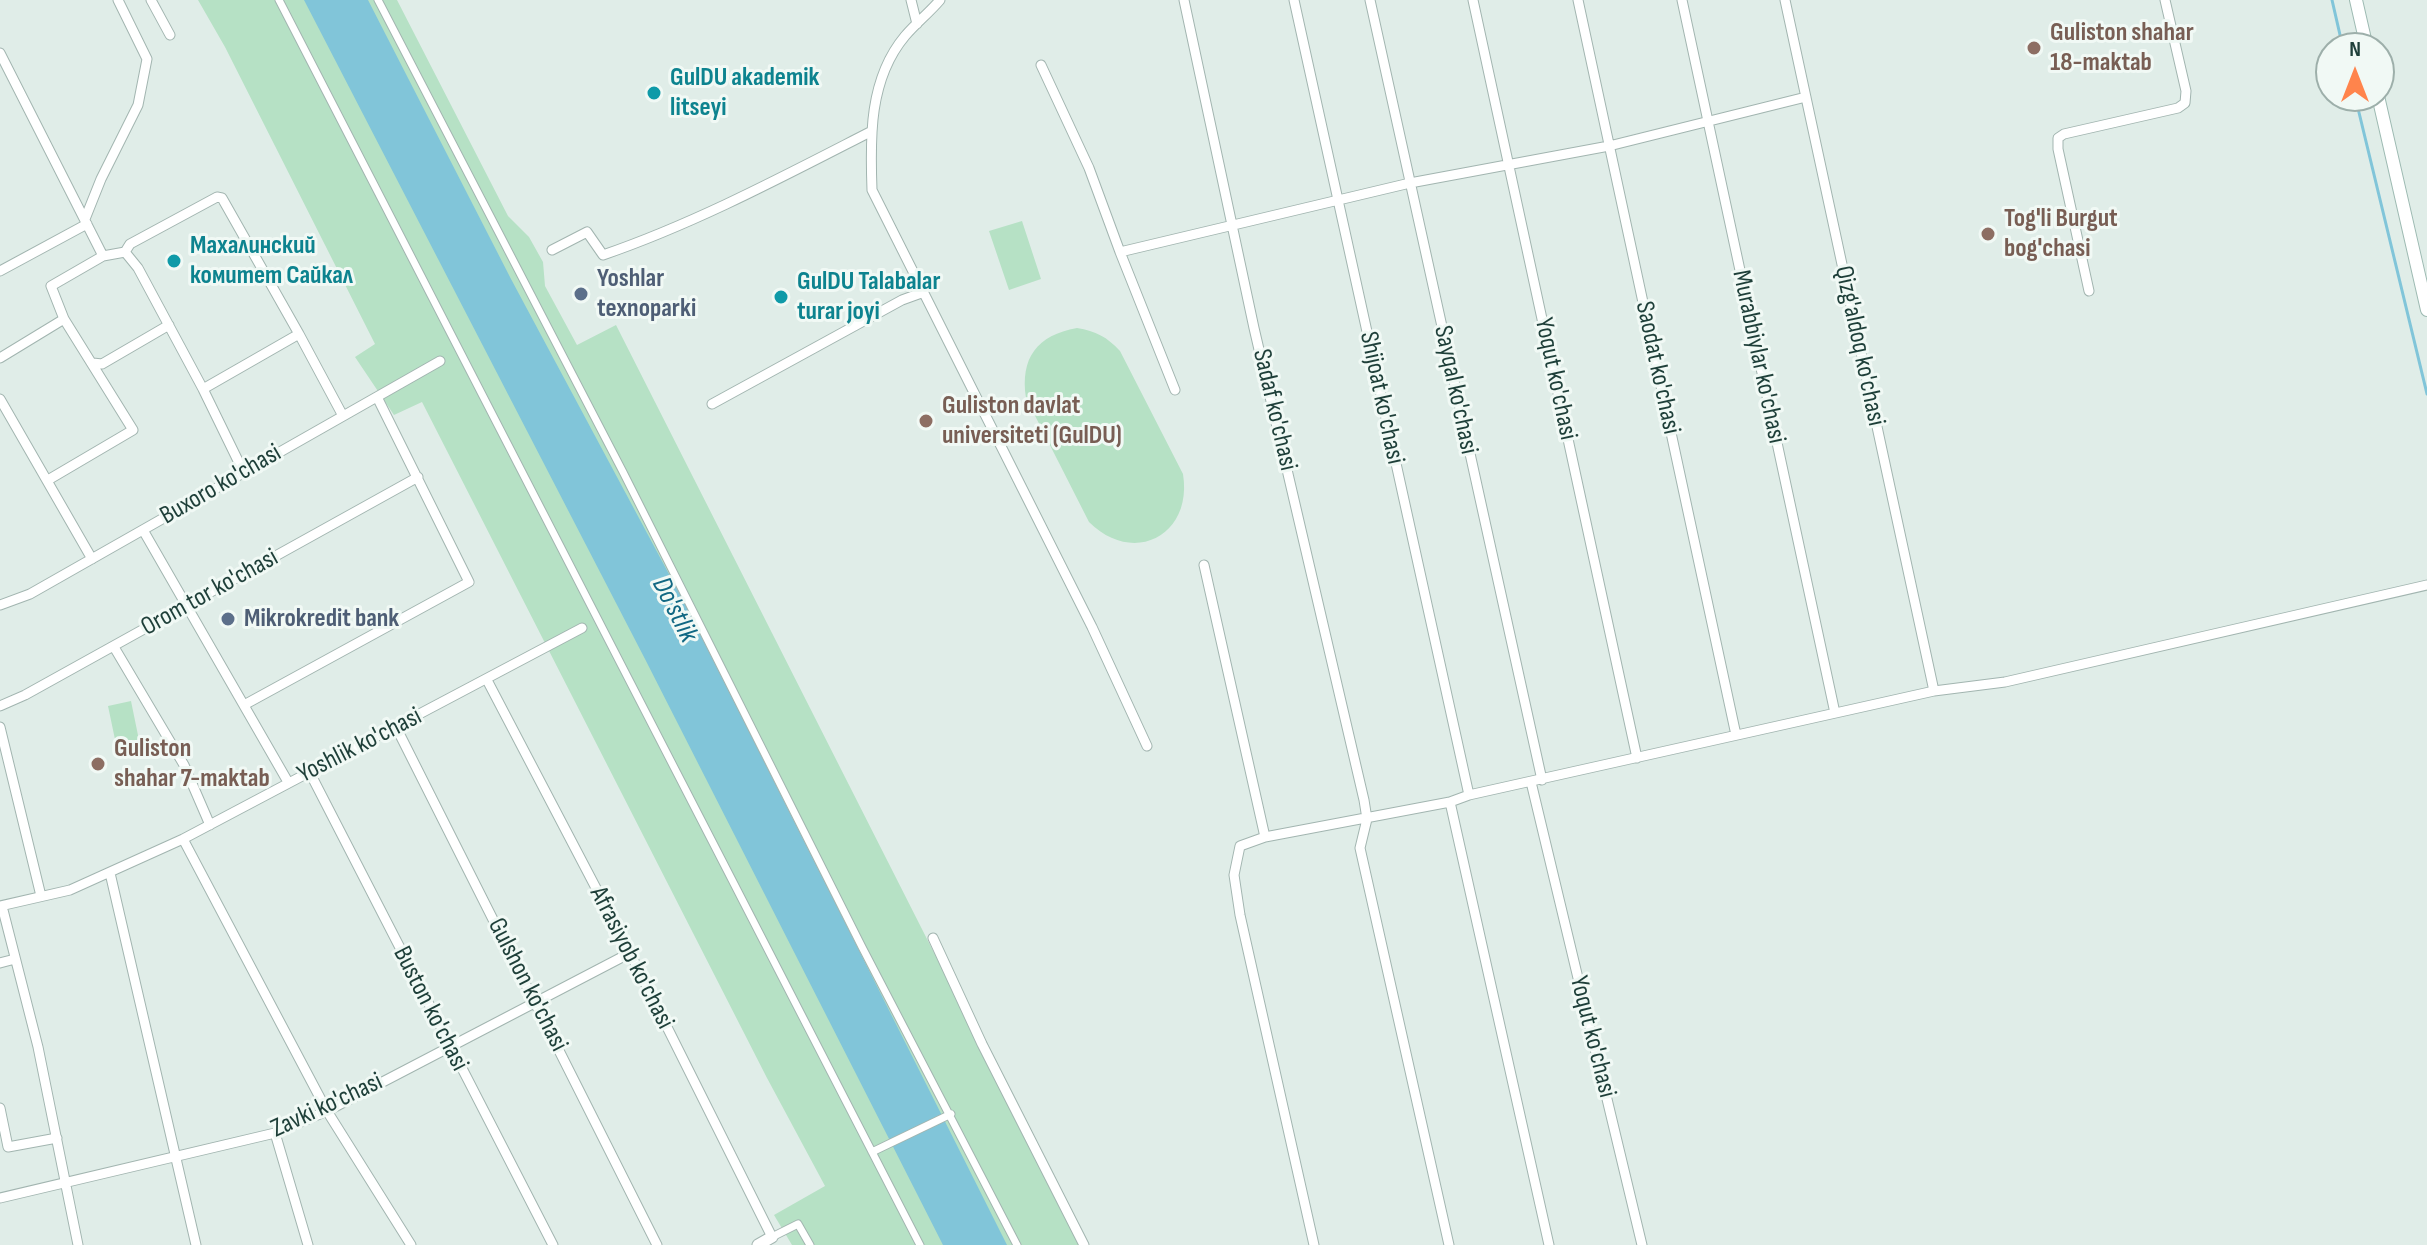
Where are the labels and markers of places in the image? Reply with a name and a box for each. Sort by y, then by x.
place label: Guliston shahar 18-maktab [2050,17,2194,78]
marker: Guliston shahar 18-maktab [2025,39,2043,57]
place label: GulDU akademik litseyi [670,62,819,124]
marker: GulDU akademik litseyi [645,84,663,102]
place label: Tog'li Burgut bog'chasi [2004,203,2118,264]
marker: Tog'li Burgut bog'chasi [1979,225,1997,243]
place label: Махалинский комитет Сайкал [190,230,353,292]
marker: Махалинский комитет Сайкал [165,252,183,270]
place label: Yoshlar texnoparki [597,263,696,324]
place label: GulDU Talabalar turar joyi [797,266,941,328]
marker: Yoshlar texnoparki [572,285,590,303]
marker: GulDU Talabalar turar joyi [772,288,790,306]
place label: Guliston davlat universiteti (GulDU) [942,390,1122,452]
marker: Guliston davlat universiteti (GulDU) [917,412,935,430]
place label: Mikrokredit bank [244,603,399,635]
marker: Mikrokredit bank [219,610,237,628]
place label: Guliston shahar 7-maktab [114,733,270,794]
marker: Guliston shahar 7-maktab [89,755,107,773]

